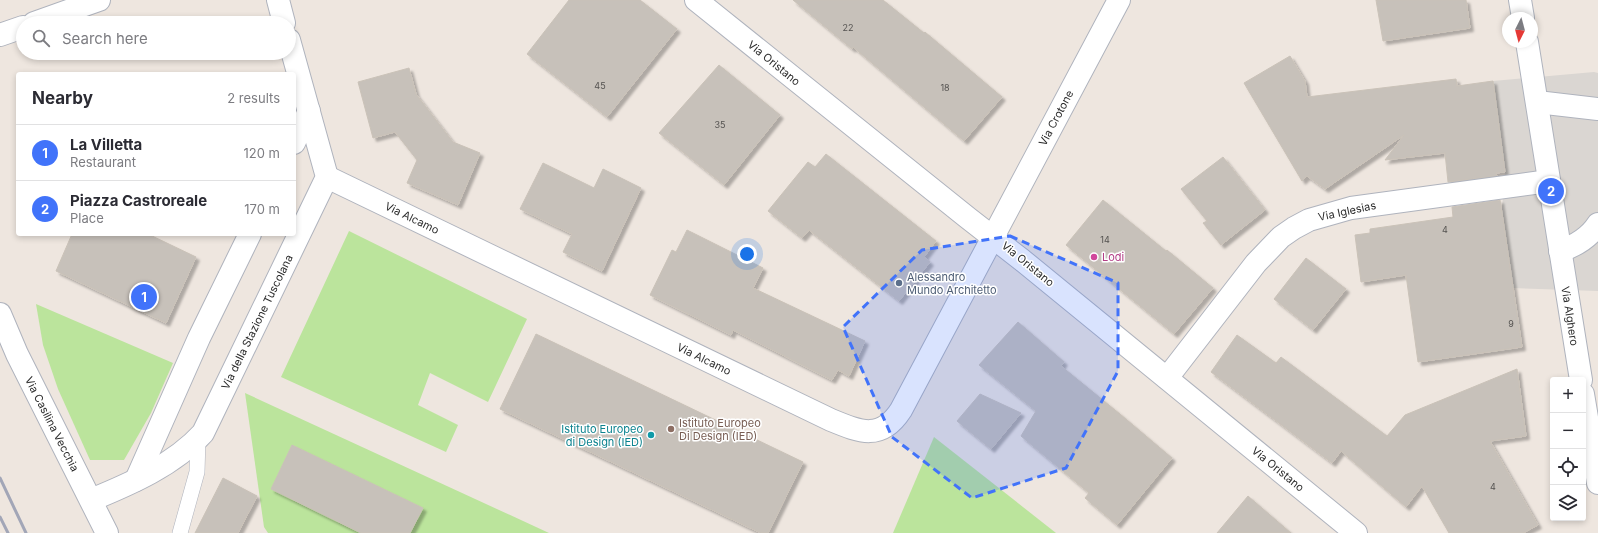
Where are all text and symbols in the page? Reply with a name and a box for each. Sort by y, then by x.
north arrow [1502,12,1538,48]
search box [16,16,296,60]
house number: 22 [843,22,853,33]
icon: search [30,27,52,49]
text: Search here [62,29,148,48]
street label: Via Oristano [745,38,803,89]
house number: 45 [594,80,606,91]
house number: 18 [940,82,950,93]
text: Nearby [32,88,93,108]
street label: Via Crotone [1035,88,1077,148]
text: 2 results [227,90,280,106]
house number: 35 [714,119,726,130]
text: La Villetta [70,135,142,154]
text: 1 [42,145,48,161]
text: 120 m [244,145,280,161]
text: Restaurant [70,154,136,170]
pin: 2 [1538,176,1564,206]
text: Piazza Castroreale [70,191,207,210]
street label: Via Iglesias [1317,198,1377,224]
street label: Via Alcamo [383,199,442,237]
text: 2 [41,201,49,217]
text: 170 m [244,201,280,217]
text: Place [70,210,104,226]
house number: 4 [1442,224,1448,235]
house number: 14 [1100,234,1110,245]
street label: Via Oristano [999,239,1057,290]
your location [737,244,757,264]
place label: Lodi [1102,250,1124,264]
street label: Via della Stazione Tuscolana [218,252,296,392]
marker: Lodi [1089,252,1099,262]
place label: Alessandro Mundo Architetto [907,270,997,297]
marker: Alessandro Mundo Architetto [894,278,904,288]
pin: 1 [131,282,157,312]
street label: Via Alghero [1558,285,1582,347]
house number: 9 [1508,318,1514,329]
street label: Via Alcamo [675,340,734,378]
street label: Via Casilina Vecchia [22,374,82,474]
map controls [1550,377,1586,521]
button: + [1550,377,1586,413]
button: − [1550,413,1586,449]
place label: Istituto Europeo Di Design (IED) [679,416,761,443]
place label: Istituto Europeo di Design (IED) [561,422,643,449]
marker: Istituto Europeo Di Design (IED) [666,424,676,434]
marker: Istituto Europeo di Design (IED) [646,430,656,440]
street label: Via Oristano [1249,444,1307,495]
button: locate [1550,449,1586,485]
house number: 4 [1490,481,1496,492]
button: layers [1550,485,1586,521]

